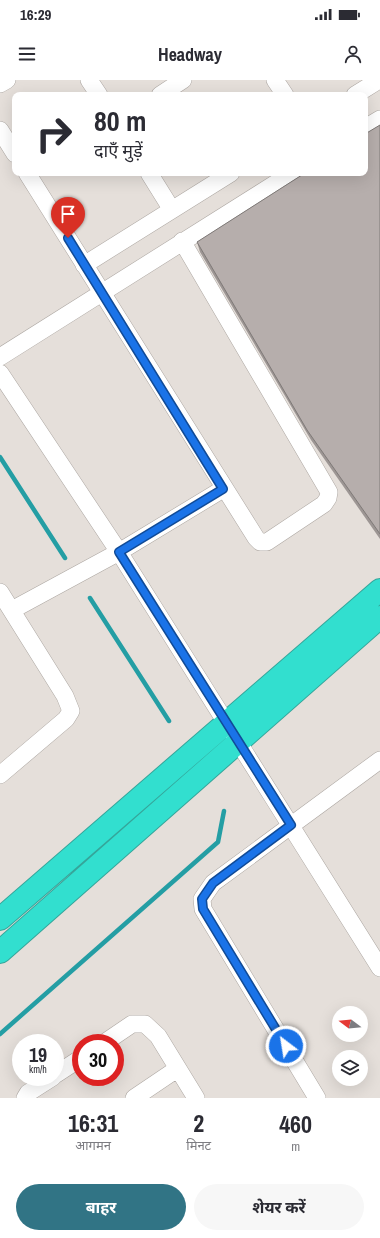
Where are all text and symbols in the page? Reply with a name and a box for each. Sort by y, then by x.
text: 16:29 [20,4,51,25]
text: Headway [158,42,222,67]
icon: menu [16,43,38,65]
icon: person [342,43,364,65]
text: 80 m [94,102,146,140]
icon: right [28,108,80,160]
text: दाएँ मुड़ें [94,138,143,163]
pin [51,197,85,238]
icon: arrive [57,203,79,225]
north arrow [332,1006,368,1042]
map controls [332,1006,368,1086]
position arrow [265,1025,307,1067]
speed limit sign: 30 [72,1034,124,1086]
text: 19 [29,1041,47,1068]
button: layers [332,1050,368,1086]
text: km/h [29,1063,47,1076]
text: 16:31 [68,1107,118,1139]
text: 2 [193,1107,204,1139]
text: 460 [279,1108,312,1140]
text: आगमन [75,1137,111,1154]
text: मिनट [186,1137,211,1154]
text: m [291,1138,300,1155]
button: बाहर [16,1184,186,1230]
button: शेयर करें [194,1184,364,1230]

